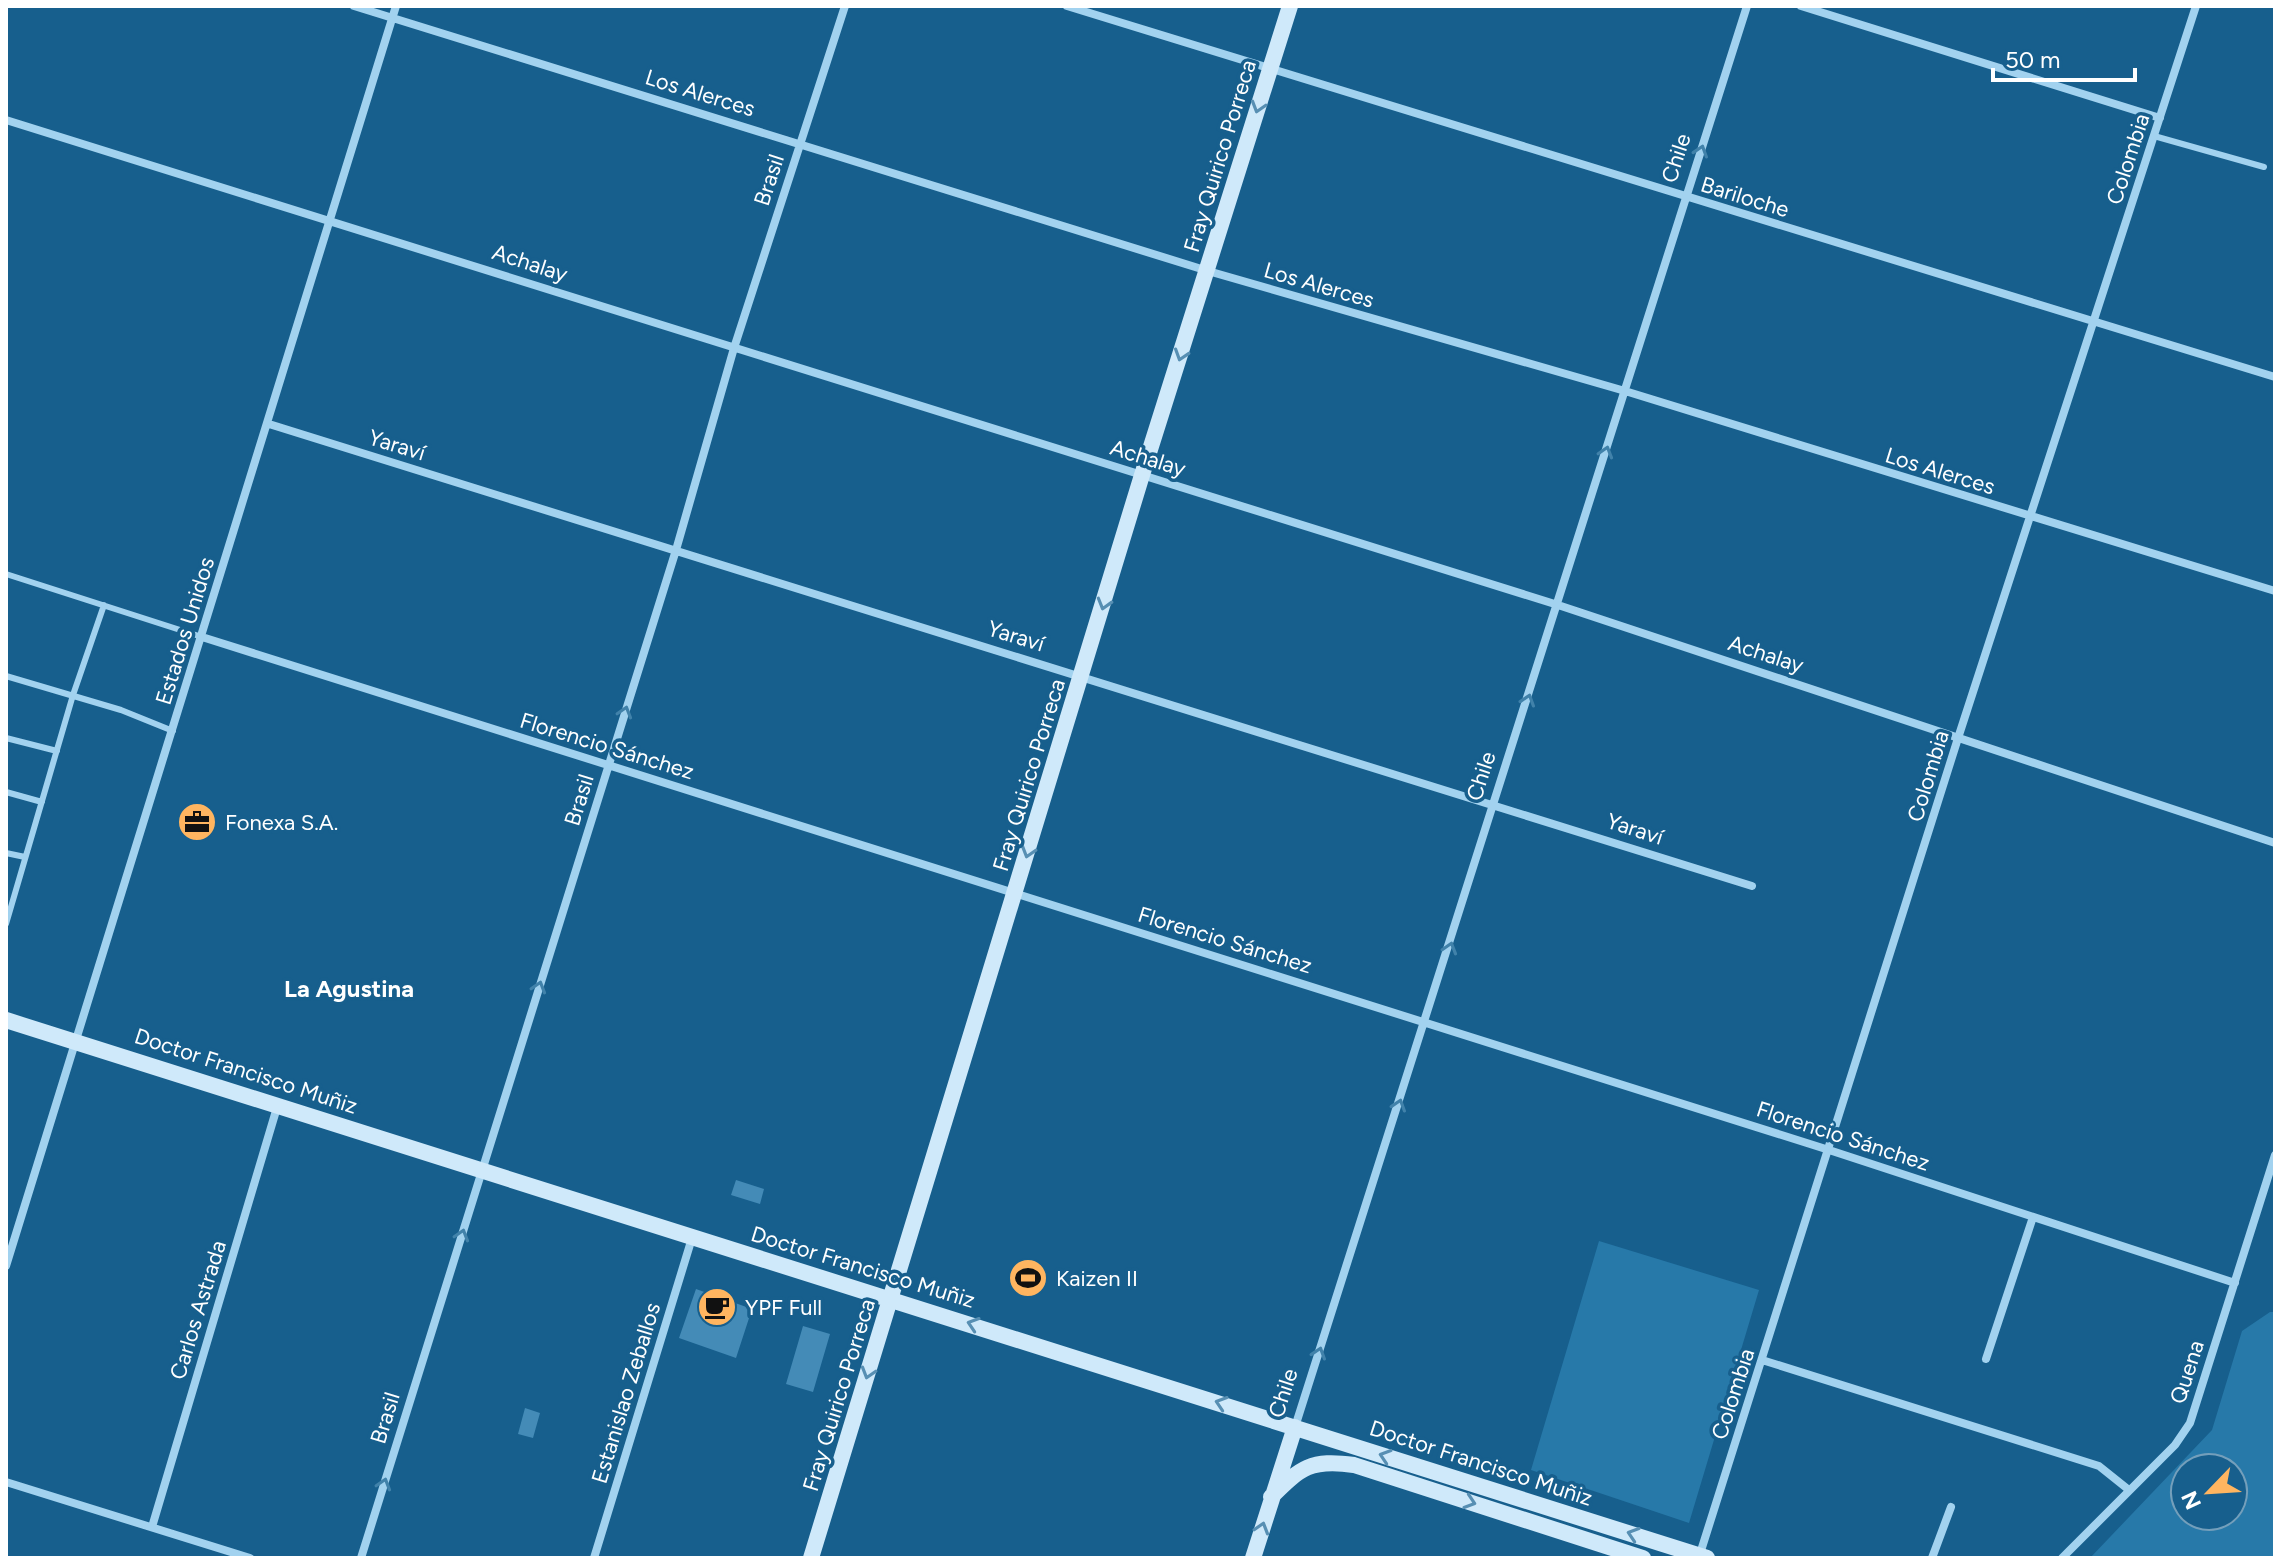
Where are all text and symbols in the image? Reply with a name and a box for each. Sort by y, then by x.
scale bar [1993,32,2135,82]
text: 50 m [2005,45,2061,74]
street label: Fray Quirico Porreca [1178,57,1262,255]
street label: Los Alerces [642,64,758,122]
one-way arrow [1252,100,1268,114]
street label: Colombia [2101,110,2155,208]
street label: Chile [1655,130,1697,186]
one-way arrow [1692,145,1708,158]
street label: Brasil [748,151,790,209]
street label: Bariloche [1698,171,1792,223]
street label: Achalay [489,238,571,288]
street label: Los Alerces [1261,256,1377,314]
one-way arrow [1174,348,1190,362]
street label: Yaraví [365,424,430,467]
street label: Achalay [1107,434,1189,482]
street label: Los Alerces [1882,442,1998,500]
one-way arrow [1597,446,1613,460]
street label: Estados Unidos [150,554,220,708]
one-way arrow [1097,596,1113,610]
street label: Yaraví [984,615,1049,658]
street label: Achalay [1725,629,1807,679]
street label: Fray Quirico Porreca [987,676,1071,874]
one-way arrow [1519,694,1535,708]
one-way arrow [616,706,632,720]
street label: Florencio Sánchez [517,707,697,785]
street label: Colombia [1901,727,1955,825]
street label: Chile [1460,748,1502,804]
street label: Brasil [558,771,600,829]
office icon: Fonexa S.A. [176,801,218,843]
street label: Yaraví [1603,807,1668,851]
place label: Fonexa S.A. [225,809,338,836]
one-way arrow [1021,845,1037,859]
street label: Florencio Sánchez [1135,901,1315,979]
one-way arrow [1440,942,1456,956]
district label: La Agustina [284,974,414,1003]
one-way arrow [530,981,546,995]
street label: Doctor Francisco Muñiz [131,1022,361,1120]
street label: Florencio Sánchez [1753,1095,1933,1177]
one-way arrow [1390,1099,1406,1113]
street label: Doctor Francisco Muñiz [748,1220,978,1314]
one-way arrow [452,1229,468,1243]
street label: Carlos Astrada [164,1237,232,1383]
sports icon: Kaizen II [1007,1257,1049,1299]
place label: Kaizen II [1056,1265,1138,1292]
cafe icon: YPF Full [696,1286,738,1328]
place label: YPF Full [745,1294,822,1321]
street label: Fray Quirico Porreca [797,1296,881,1494]
street label: Estanislao Zeballos [586,1299,666,1487]
one-way arrow [967,1317,980,1333]
street label: Quena [2164,1337,2210,1407]
street label: Colombia [1706,1345,1760,1443]
one-way arrow [1310,1346,1326,1360]
one-way arrow [862,1365,878,1379]
street label: Chile [1262,1365,1304,1421]
street label: Brasil [364,1389,406,1447]
one-way arrow [1214,1396,1228,1412]
street label: Doctor Francisco Muñiz [1366,1414,1596,1512]
one-way arrow [1378,1449,1392,1465]
north arrow [2169,1452,2249,1532]
one-way arrow [375,1477,391,1491]
text: N [2175,1487,2207,1514]
one-way arrow [1463,1493,1477,1509]
one-way arrow [1253,1521,1269,1535]
one-way arrow [1626,1528,1640,1544]

